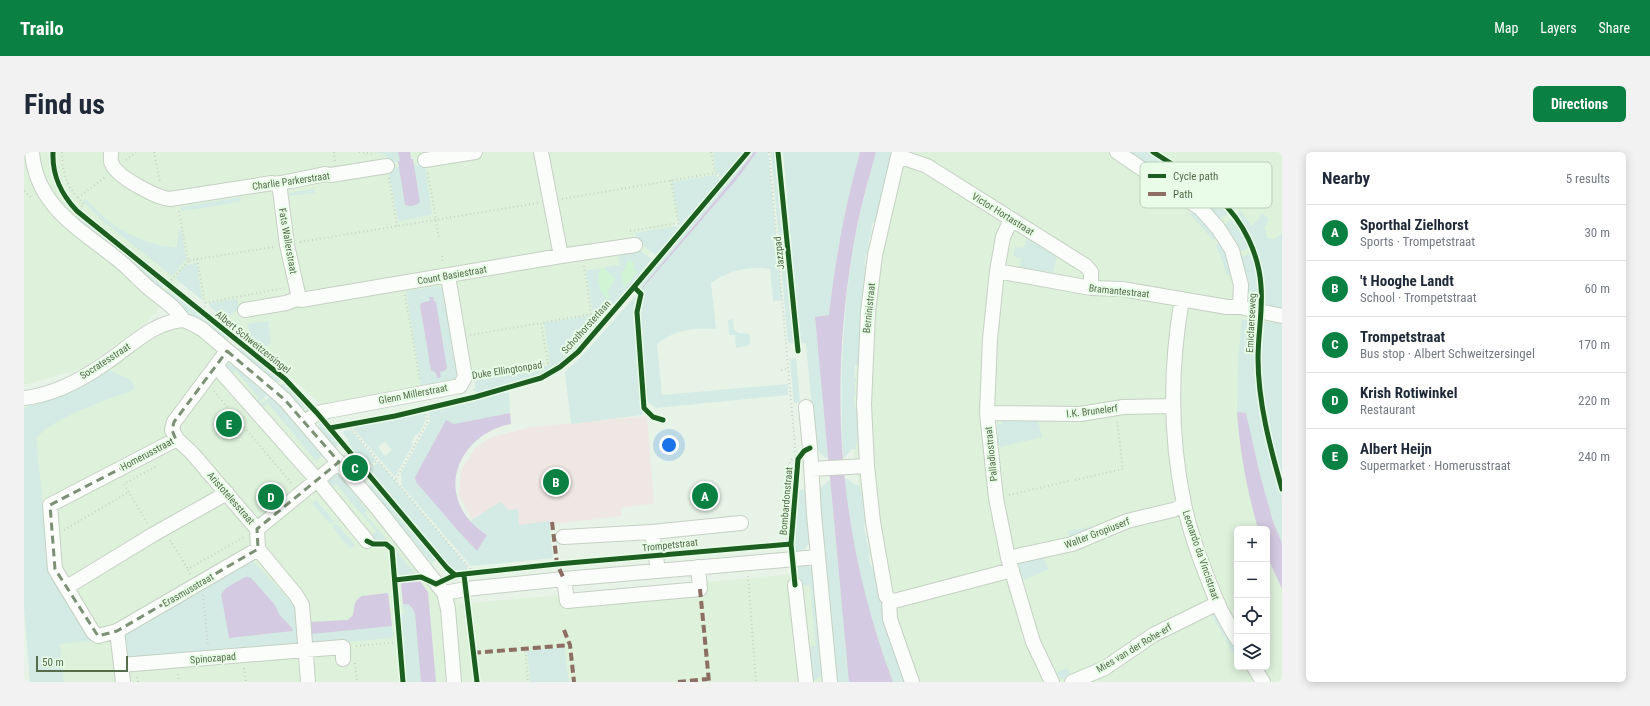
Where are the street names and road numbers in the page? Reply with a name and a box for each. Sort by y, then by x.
street label: Charlie Parkerstraat [251,170,331,192]
street label: Victor Hortastraat [970,191,1036,237]
street label: Fats Wallerstraat [277,207,299,275]
street label: Jazzpad [772,236,786,270]
street label: Count Basiestraat [416,263,488,287]
street label: Berninistraat [861,282,877,334]
street label: Bramantestraat [1088,282,1150,300]
street label: Emiclaerseweg [1244,293,1258,353]
street label: Schothorsterlaan [559,298,613,356]
street label: Albert Schweitzersingel [213,308,293,376]
street label: Socratesstraat [78,341,132,381]
street label: Duke Ellingtonpad [471,359,543,381]
street label: Glenn Millerstraat [378,382,448,406]
street label: I.K. Brunelerf [1066,402,1119,420]
street label: Palladiostraat [983,426,999,482]
street label: Homerusstraat [118,435,176,473]
street label: Bombardonstraat [778,466,794,536]
street label: Aristotelesstraat [205,470,257,526]
street label: Leonardo da Vincistraat [1181,509,1222,601]
street label: Walter Gropiuserf [1063,515,1132,550]
street label: Trompetstraat [642,537,698,553]
street label: Erasmusstraat [161,571,215,609]
street label: Mies van der Rohe-erf [1094,621,1174,675]
street label: Spinozapad [190,651,236,665]

